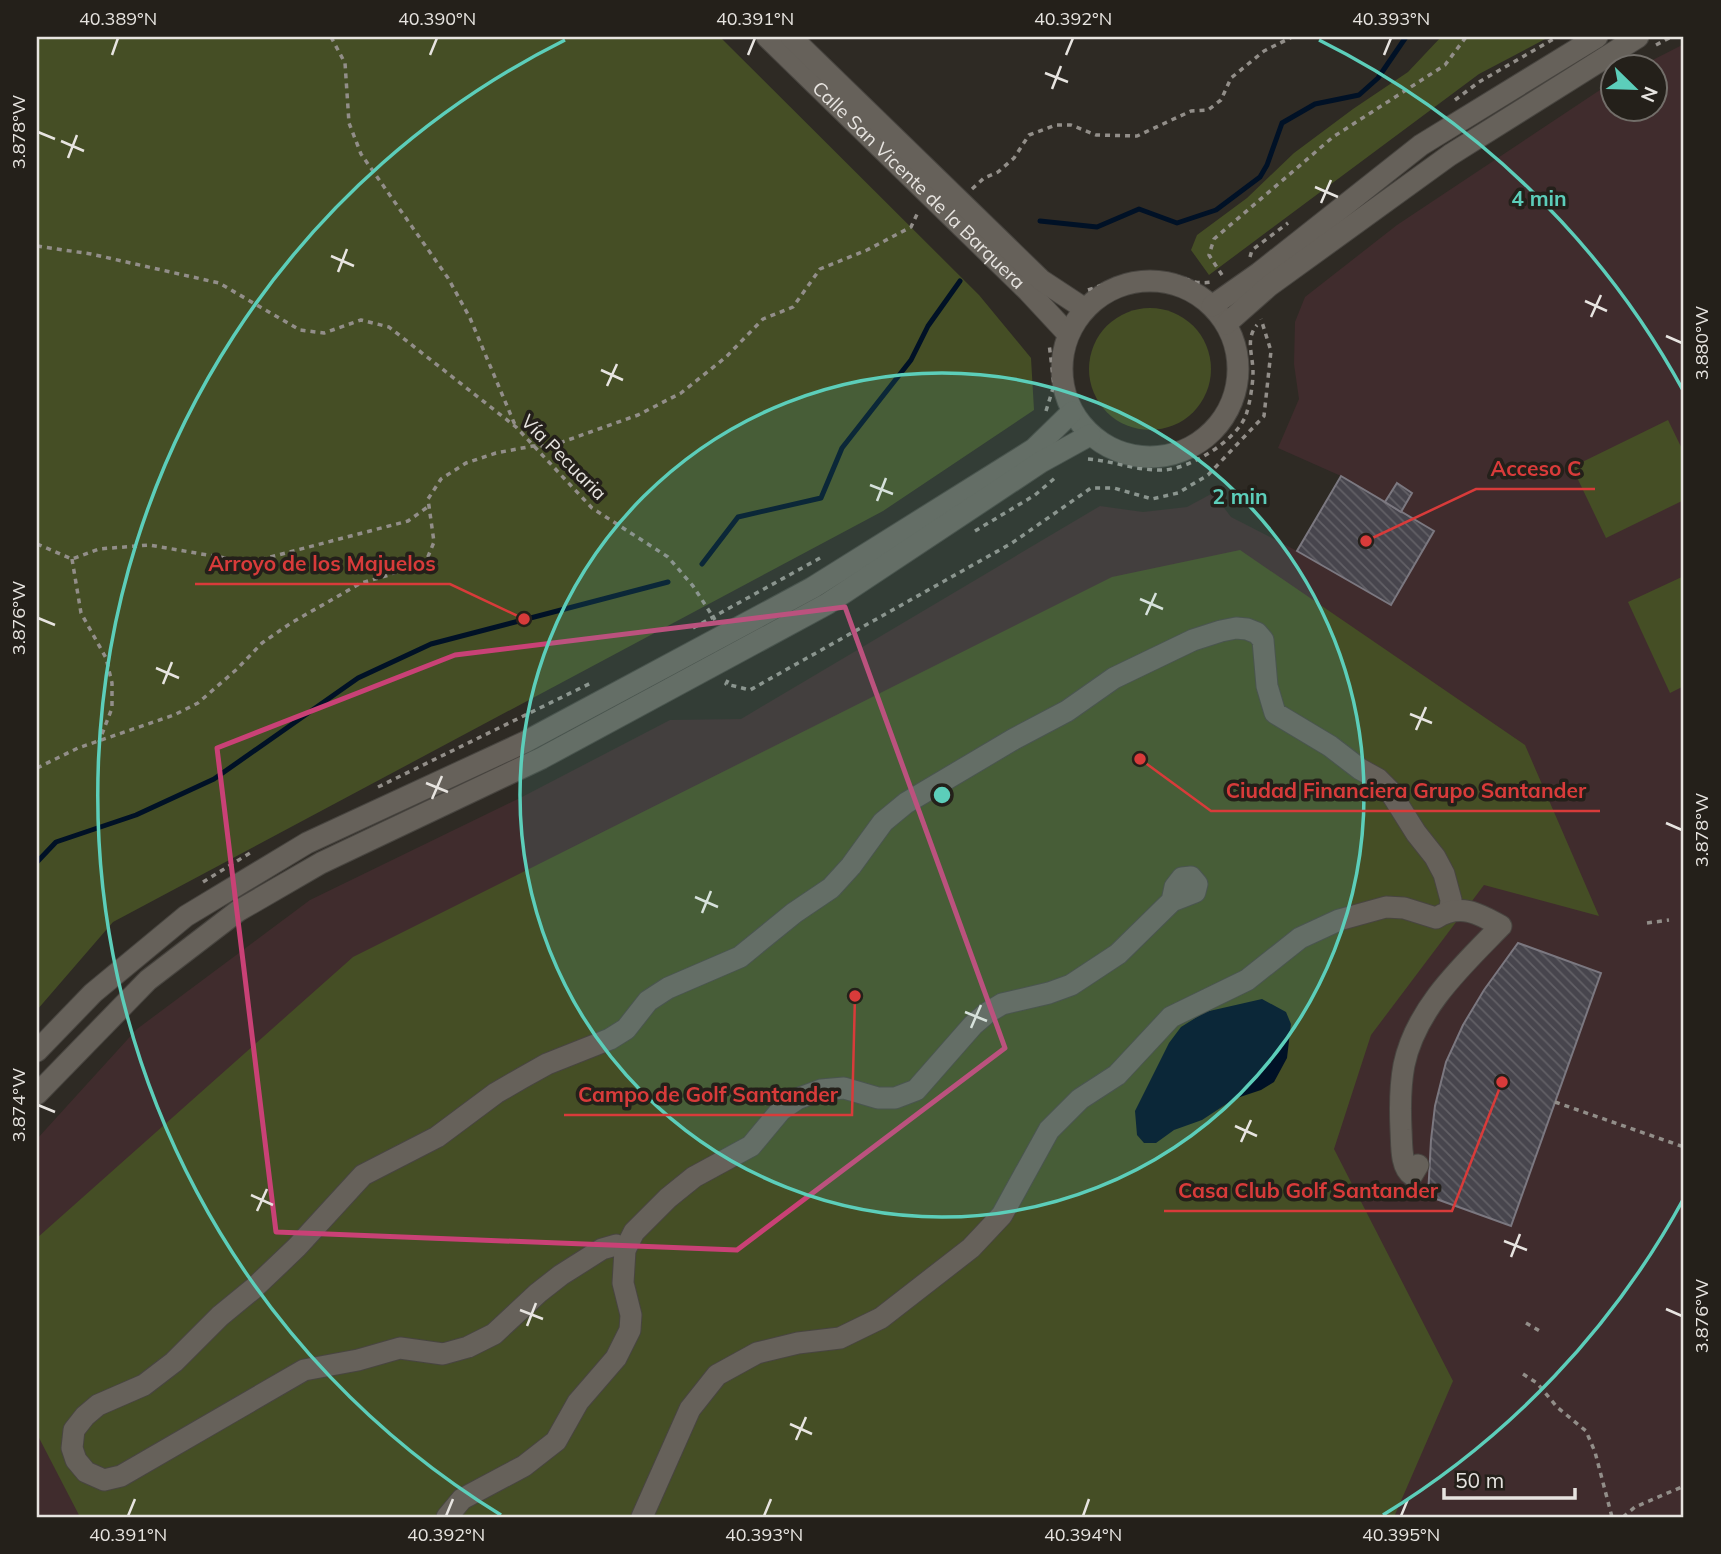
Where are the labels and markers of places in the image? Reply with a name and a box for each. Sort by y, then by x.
callout: Acceso C [1476,447,1595,489]
callout: Arroyo de los Majuelos [195,542,450,584]
callout: Ciudad Financiera Grupo Santander [1211,769,1600,811]
centre of rings [930,783,954,807]
callout: Campo de Golf Santander [564,1073,852,1115]
callout: Casa Club Golf Santander [1164,1169,1452,1211]

